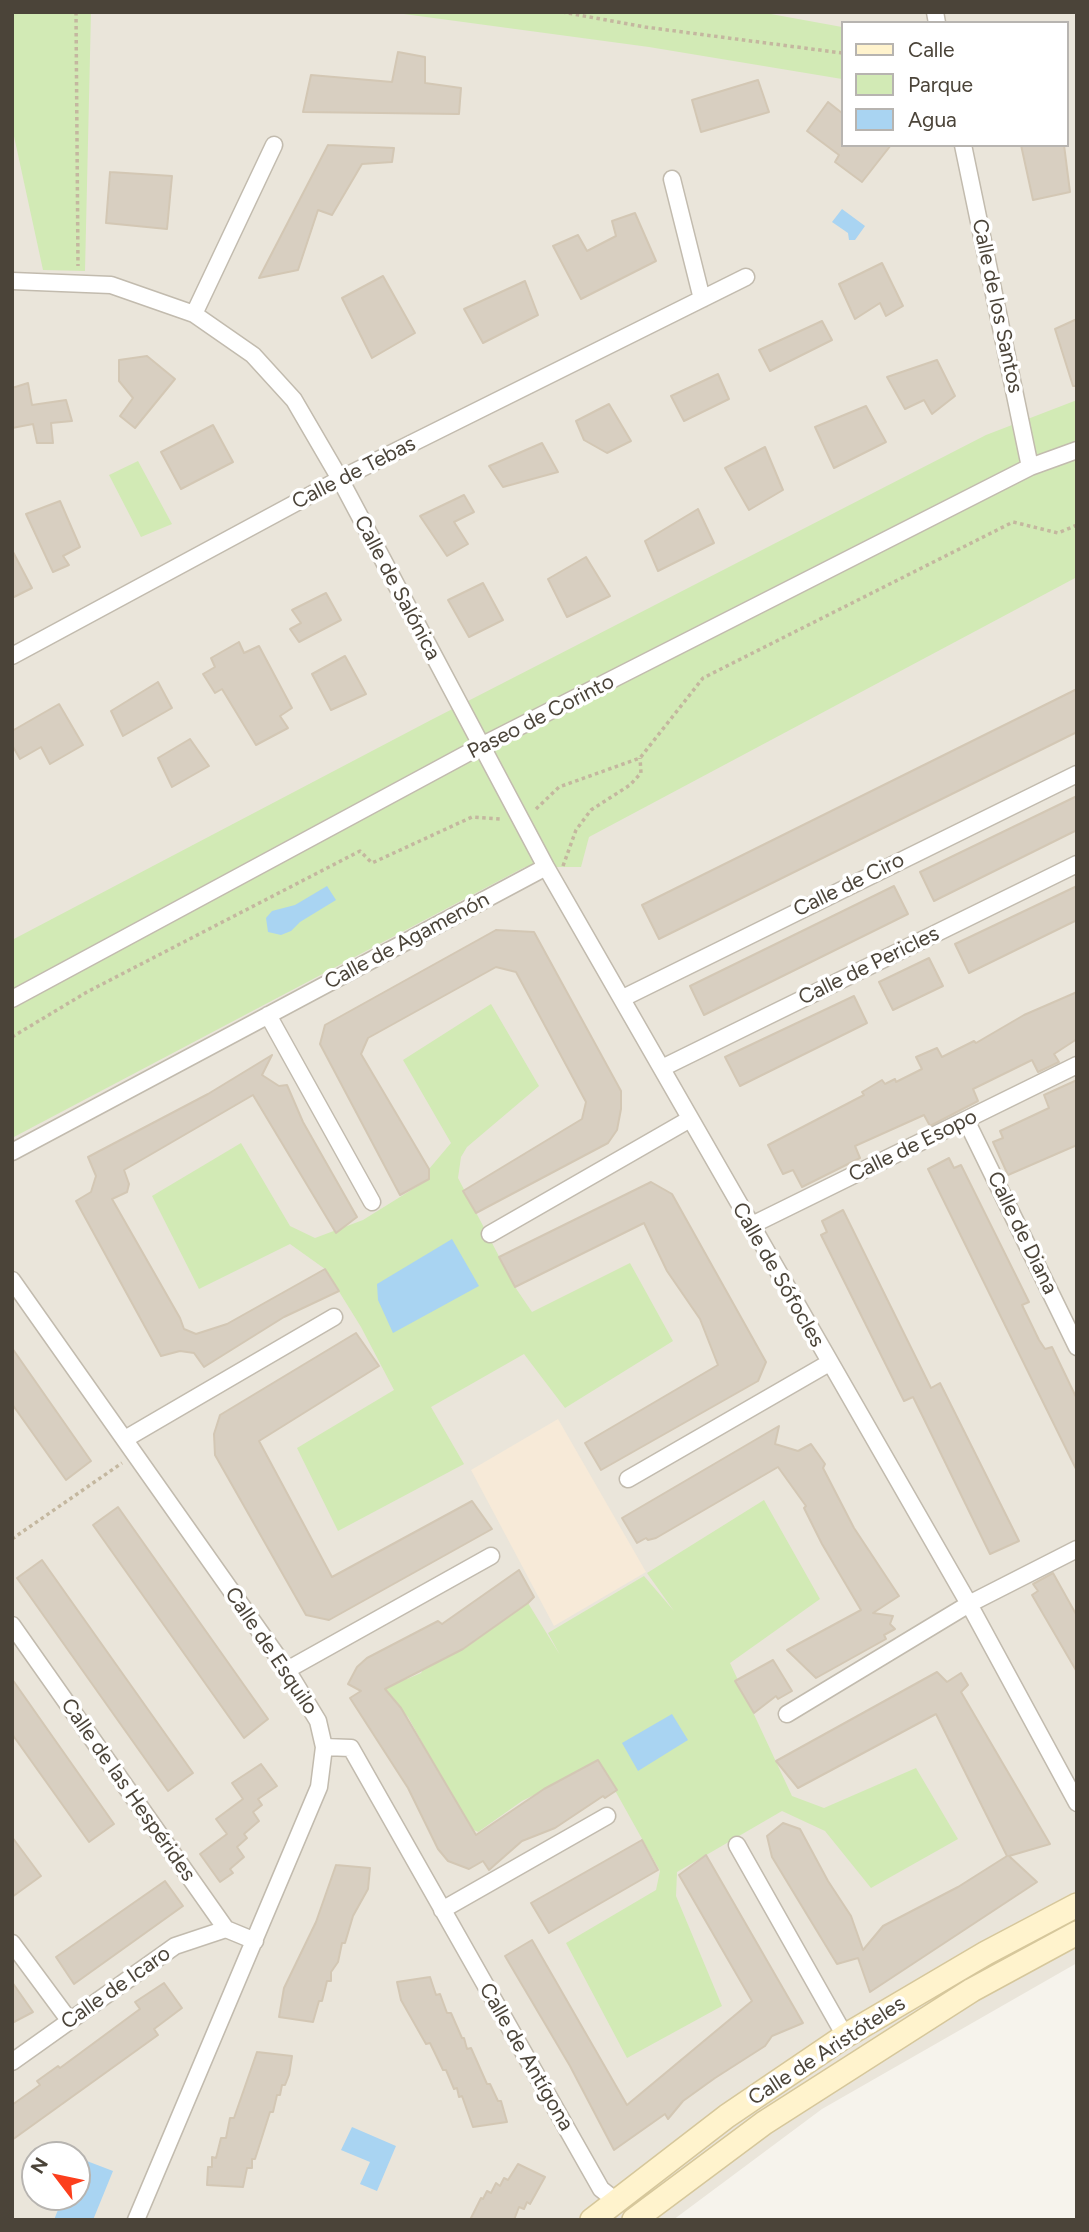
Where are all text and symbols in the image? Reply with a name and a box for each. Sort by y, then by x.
legend [841,21,1068,147]
text: Calle [908,37,955,62]
text: Parque [908,72,973,97]
text: Agua [908,107,957,132]
street label: Calle de los Santos [966,216,1028,396]
street label: Calle de Tebas [288,431,420,515]
street label: Calle de Salónica [348,512,446,664]
street label: Paseo de Corinto [463,669,619,765]
street label: Calle de Ciro [790,847,908,923]
street label: Calle de Agamenón [320,887,494,995]
street label: Calle de Pericles [795,921,943,1011]
street label: Calle de Esopo [845,1104,981,1188]
street label: Calle de Diana [981,1168,1063,1298]
street label: Calle de Sófocles [726,1198,830,1352]
street label: Calle de Esquilo [219,1582,323,1720]
street label: Calle de las Hespérides [55,1694,201,1886]
street label: Calle de Icaro [56,1941,176,2035]
street label: Calle de Antígona [473,1979,579,2135]
street label: Calle de Aristóteles [744,1991,910,2111]
north arrow [21,2141,91,2211]
text: N [26,2153,53,2178]

